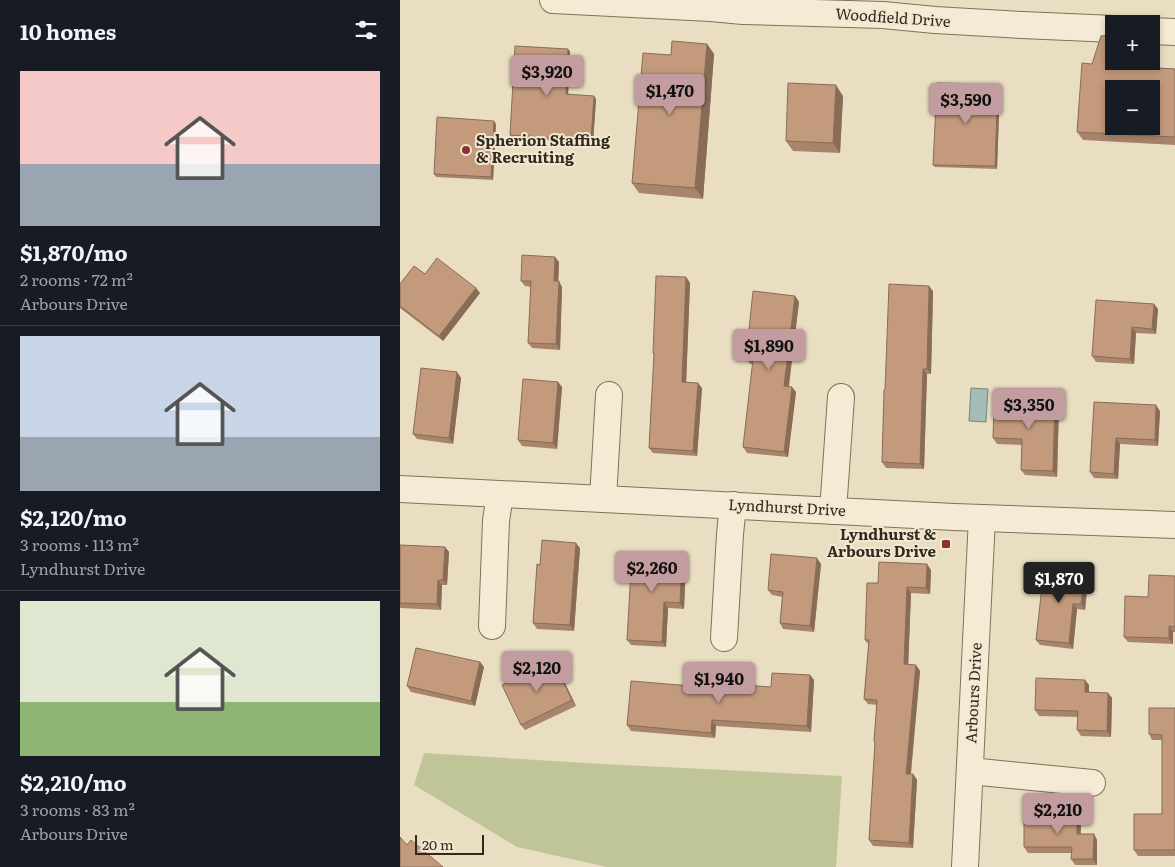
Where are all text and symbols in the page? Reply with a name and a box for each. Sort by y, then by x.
street label: Woodfield Drive [835,1,952,32]
text: 10 homes [20,15,116,46]
map controls [1105,15,1160,135]
button: + [1105,15,1160,70]
icon: filters [352,16,380,44]
pin: $3,920 [506,54,588,97]
text: $3,920 [521,59,573,83]
pin: $1,470 [629,74,711,116]
text: $1,470 [646,78,694,102]
button: − [1105,80,1160,135]
pin: $3,590 [925,82,1007,125]
text: $3,590 [940,87,992,111]
icon: home [155,103,245,193]
place label: Spherion Staffing & Recruiting [476,128,611,168]
marker: Spherion Staffing & Recruiting [460,144,472,156]
text: $1,870/mo [20,236,128,267]
text: 2 rooms · 72 m² [20,267,133,291]
text: Arbours Drive [20,291,128,315]
pin: $1,890 [728,328,810,371]
text: $1,890 [744,333,794,357]
icon: home [155,369,245,459]
pin: $3,350 [988,388,1070,430]
text: $3,350 [1003,392,1055,416]
street label: Lyndhurst Drive [728,492,847,521]
text: $2,120/mo [20,501,127,532]
place label: Lyndhurst & Arbours Drive [827,522,937,562]
text: 3 rooms · 113 m² [20,532,139,556]
marker: Lyndhurst & Arbours Drive [940,538,952,550]
pin: $2,260 [611,550,693,593]
text: $2,260 [626,555,678,579]
text: Lyndhurst Drive [20,556,145,580]
pin: $1,870 [1018,562,1100,604]
text: $1,870 [1034,566,1084,590]
icon: home [155,634,245,724]
street label: Arbours Drive [958,642,987,744]
pin: $2,120 [496,650,578,693]
text: $2,120 [513,655,561,679]
pin: $1,940 [678,662,760,704]
text: $1,940 [694,666,744,690]
text: $2,210/mo [20,766,127,797]
pin: $2,210 [1017,792,1099,835]
text: 3 rooms · 83 m² [20,797,135,821]
text: $2,210 [1034,797,1082,821]
text: Arbours Drive [20,821,128,845]
scale bar [415,832,484,855]
text: 20 m [422,834,454,854]

